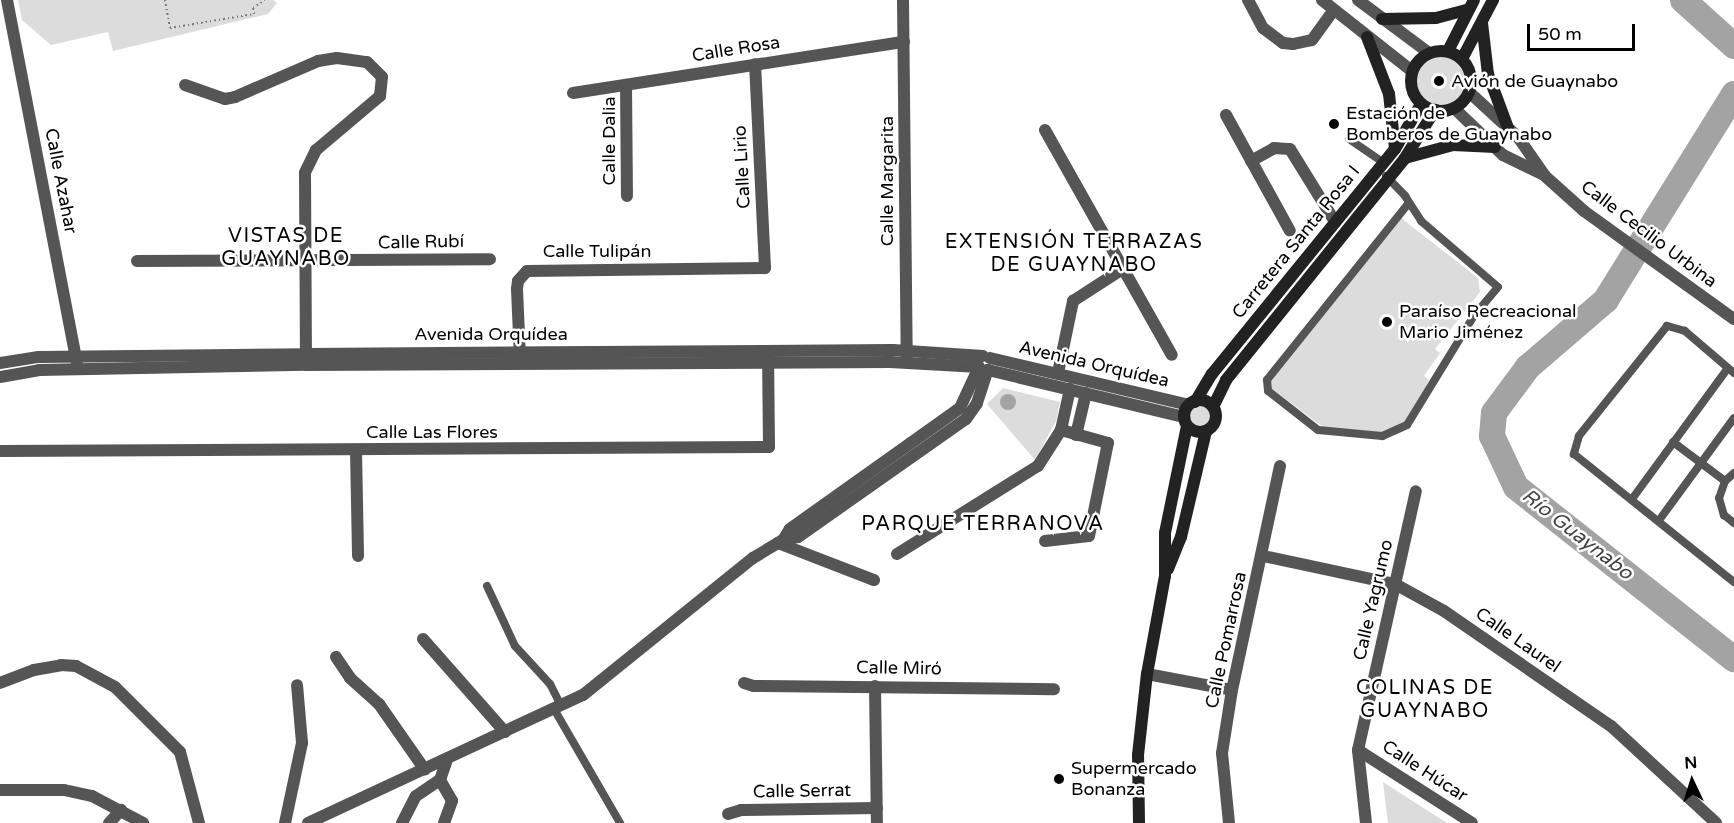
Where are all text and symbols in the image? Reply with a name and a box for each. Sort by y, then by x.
scale bar [1530,12,1638,50]
text: 50 m [1538,23,1582,45]
street label: Calle Rosa [690,31,782,67]
place label: Avión de Guaynabo [1451,70,1618,92]
marker: Avión de Guaynabo [1432,74,1446,88]
street label: Calle Dalia [598,97,620,185]
place label: Estación de Bomberos de Guaynabo [1346,103,1552,146]
street label: Calle Margarita [876,116,898,246]
marker: Estación de Bomberos de Guaynabo [1327,117,1341,131]
street label: Calle Lirio [729,125,755,209]
street label: Calle Azahar [40,126,82,236]
street label: Carretera Santa Rosa I [1228,161,1364,323]
street label: Calle Cecilio Urbina [1577,176,1721,292]
district label: VISTAS DE GUAYNABO [221,224,351,271]
street label: Calle Rubí [378,230,464,254]
district label: EXTENSIÓN TERRAZAS DE GUAYNABO [945,231,1203,278]
street label: Calle Tulipán [543,240,651,262]
place label: Paraíso Recreacional Mario Jiménez [1399,301,1577,344]
marker: Paraíso Recreacional Mario Jiménez [1380,315,1394,329]
street label: Avenida Orquídea [414,323,568,345]
street label: Avenida Orquídea [1017,336,1171,392]
street label: Calle Las Flores [366,421,498,443]
water label: Río Guaynabo [1517,484,1637,586]
district label: PARQUE TERRANOVA [861,512,1105,536]
street label: Calle Yagrumo [1349,538,1397,662]
street label: Calle Pomarrosa [1201,570,1251,710]
street label: Calle Laurel [1471,603,1565,677]
street label: Calle Miró [856,656,942,680]
district label: COLINAS DE GUAYNABO [1356,677,1494,724]
street label: Calle Húcar [1378,735,1472,807]
north arrow [1662,751,1722,811]
text: N [1684,753,1698,773]
place label: Supermercado Bonanza [1071,758,1197,800]
marker: Supermercado Bonanza [1052,772,1066,786]
street label: Calle Serrat [753,779,851,803]

